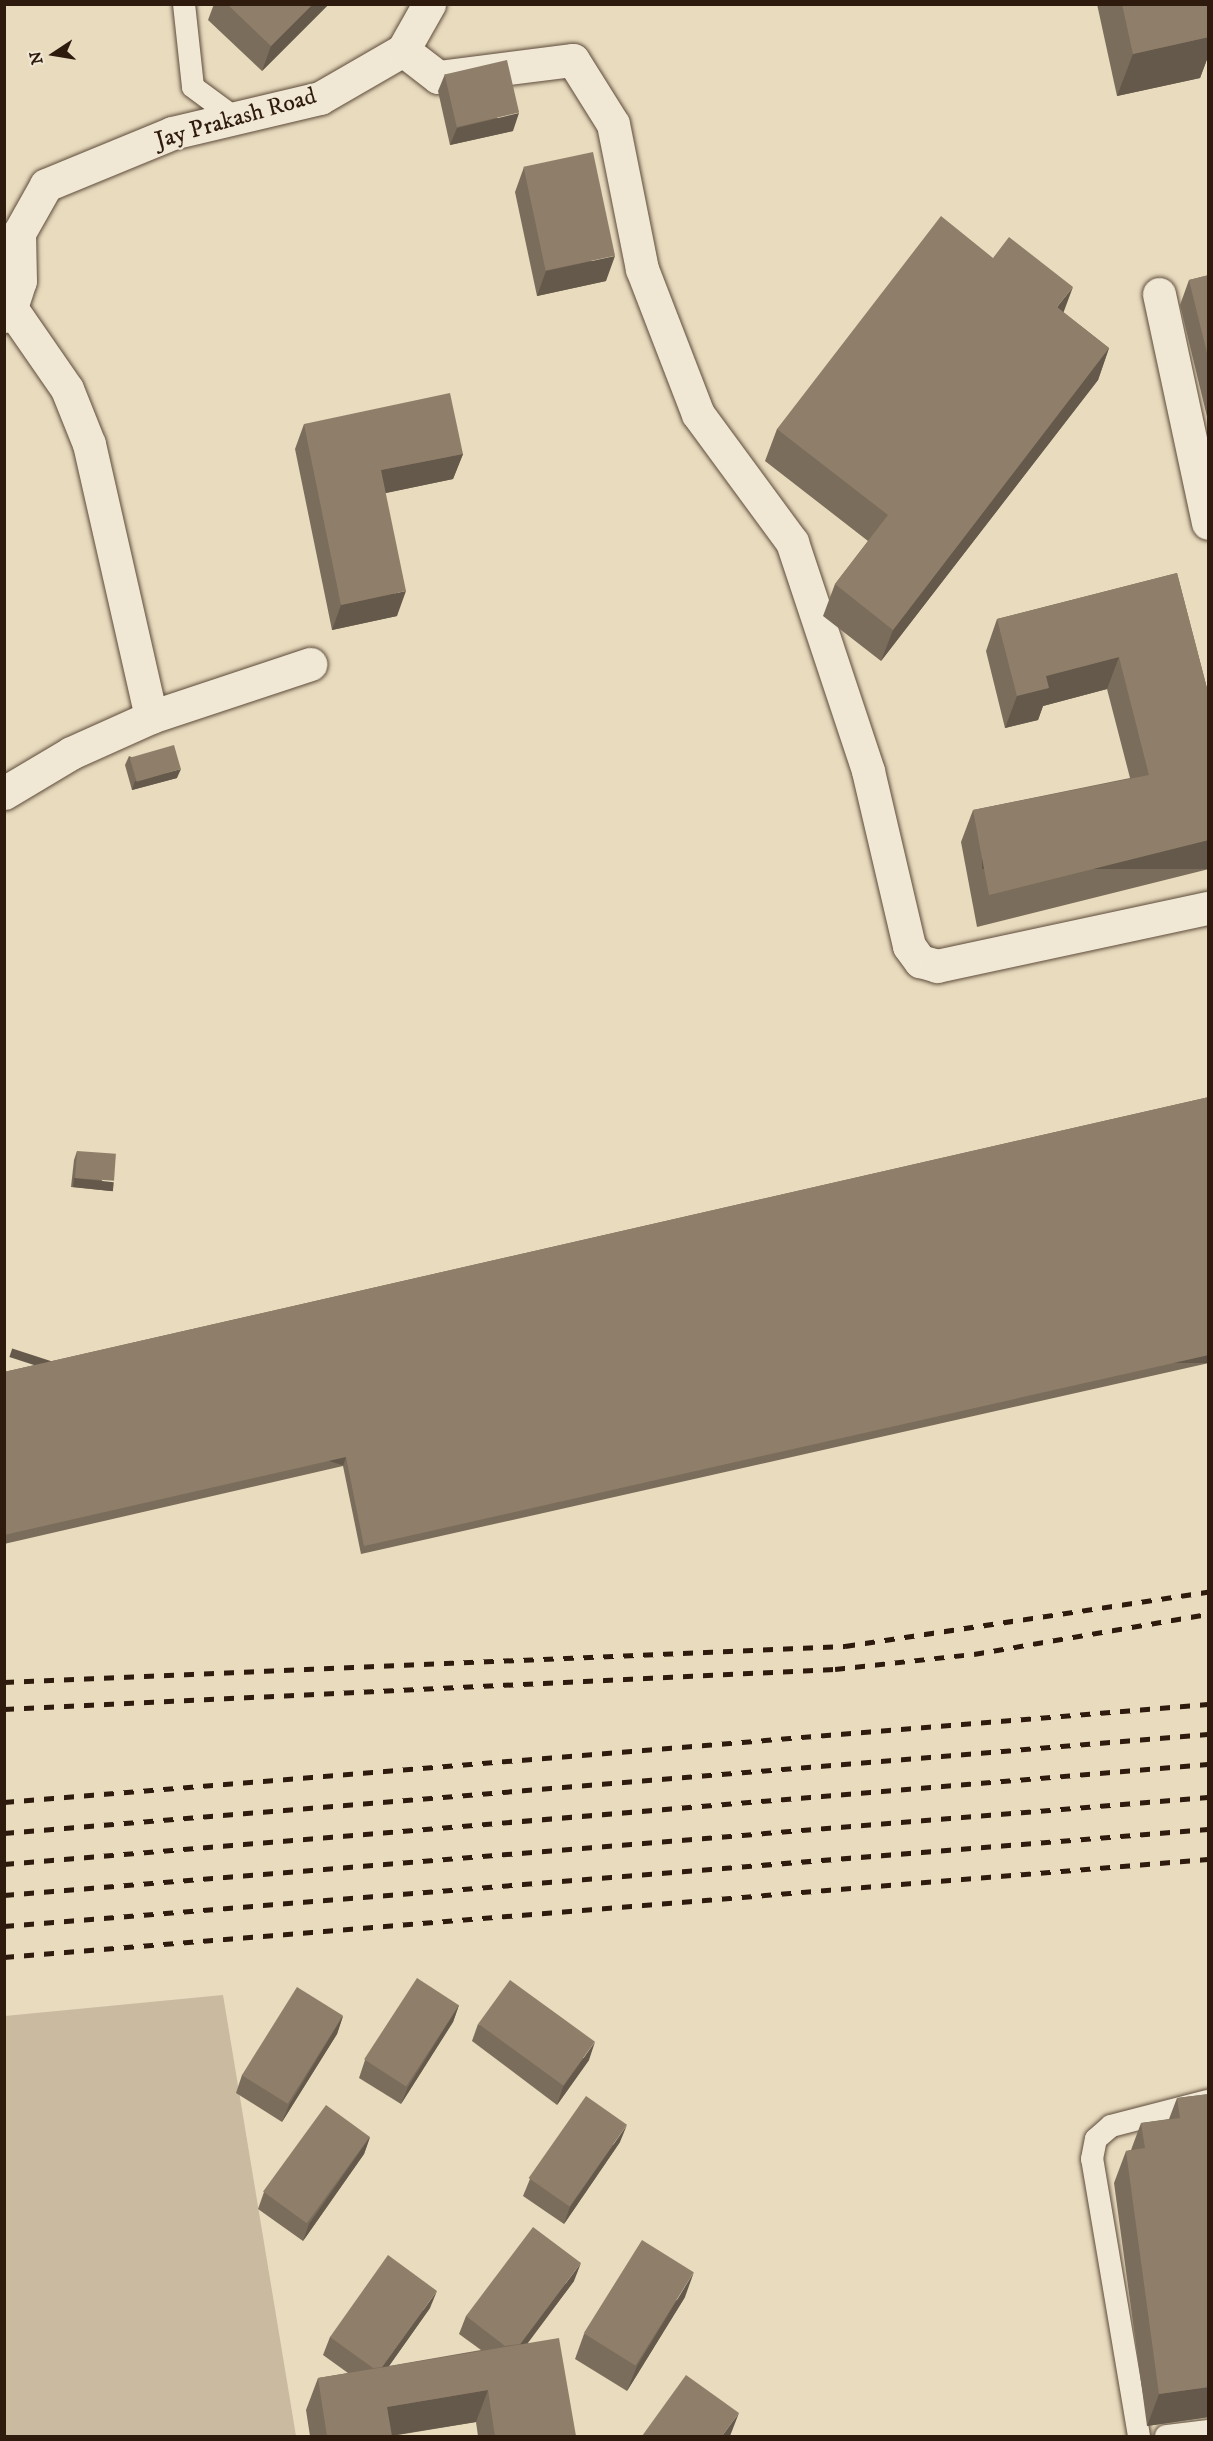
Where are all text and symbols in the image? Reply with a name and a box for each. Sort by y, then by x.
north arrow [24,24,84,84]
text: N [25,49,48,66]
street label: Jay Prakash Road [152,82,320,156]

